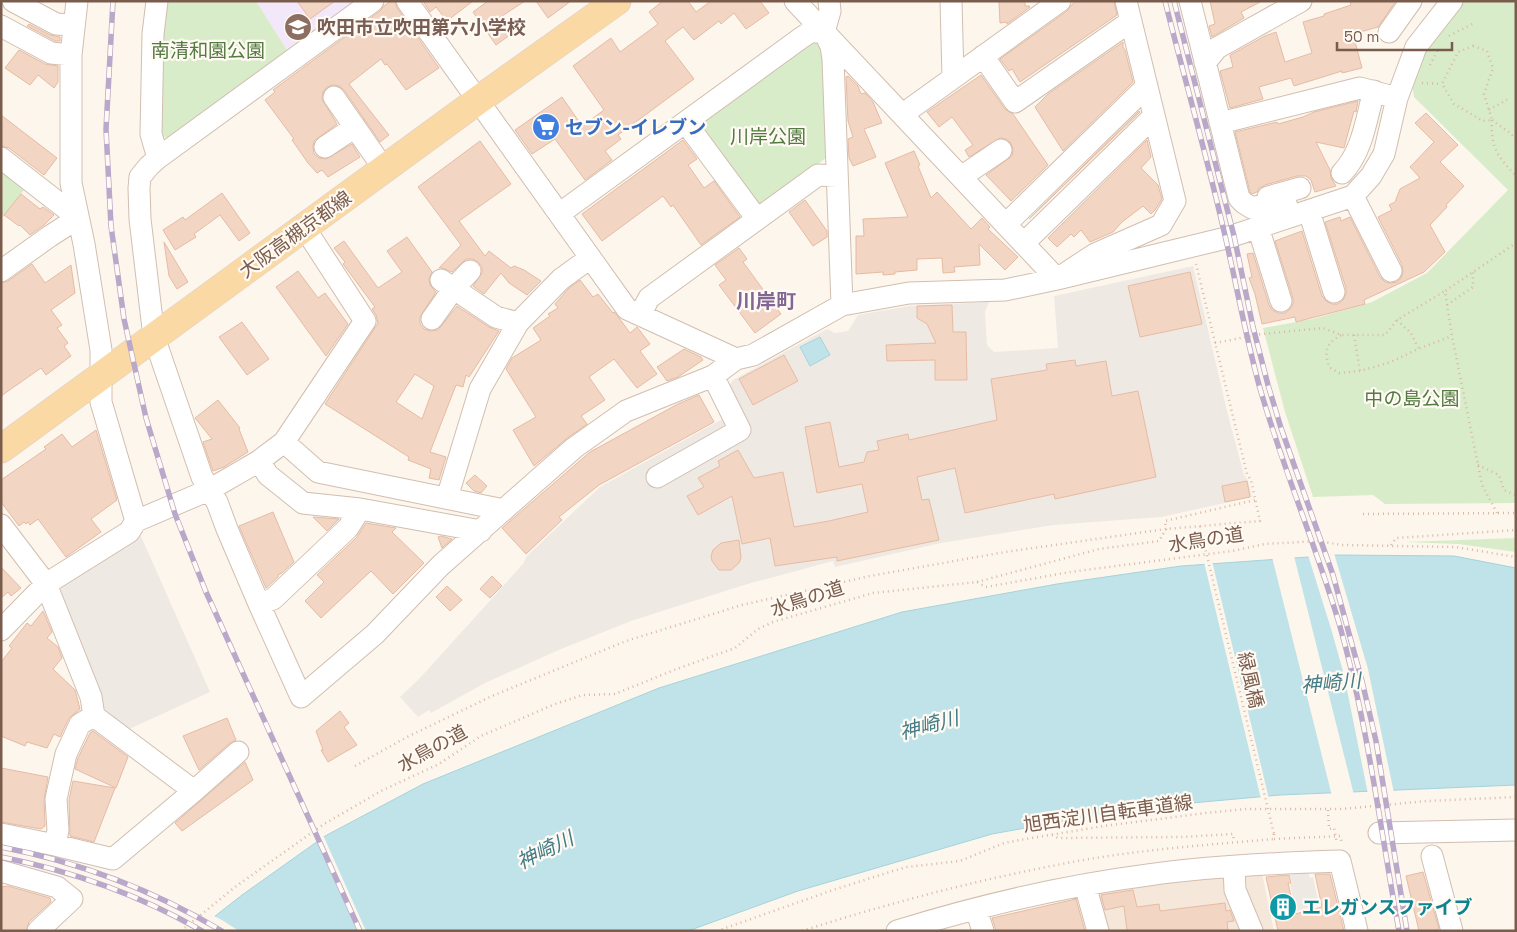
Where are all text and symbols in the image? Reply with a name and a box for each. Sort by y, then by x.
school or university icon: 吹田市立吹田第六小学校 [283,12,313,42]
place label: 吹田市立吹田第六小学校 [317,15,526,40]
scale bar [1337,20,1452,52]
text: 50 m [1344,27,1379,46]
park label: 南清和園公園 [151,38,265,63]
supermarket icon: セブン-イレブン [531,112,561,142]
place label: セブン-イレブン [565,115,706,140]
park label: 川岸公園 [730,124,806,149]
street label: 大阪高槻京都線 [234,185,356,284]
district label: 川岸町 [736,288,796,314]
park label: 中の島公園 [1364,386,1460,411]
street label: 水鳥の道 [1167,521,1246,558]
street label: 水鳥の道 [767,575,847,622]
street label: 緑風橋 [1232,650,1269,711]
water label: 神崎川 [1300,667,1364,699]
water label: 神崎川 [897,704,963,745]
street label: 水鳥の道 [393,719,472,778]
street label: 旭西淀川自転車道線 [1022,789,1194,838]
water label: 神崎川 [512,824,579,875]
building icon: エレガンスファイブ [1268,892,1298,922]
place label: エレガンスファイブ [1302,895,1473,920]

